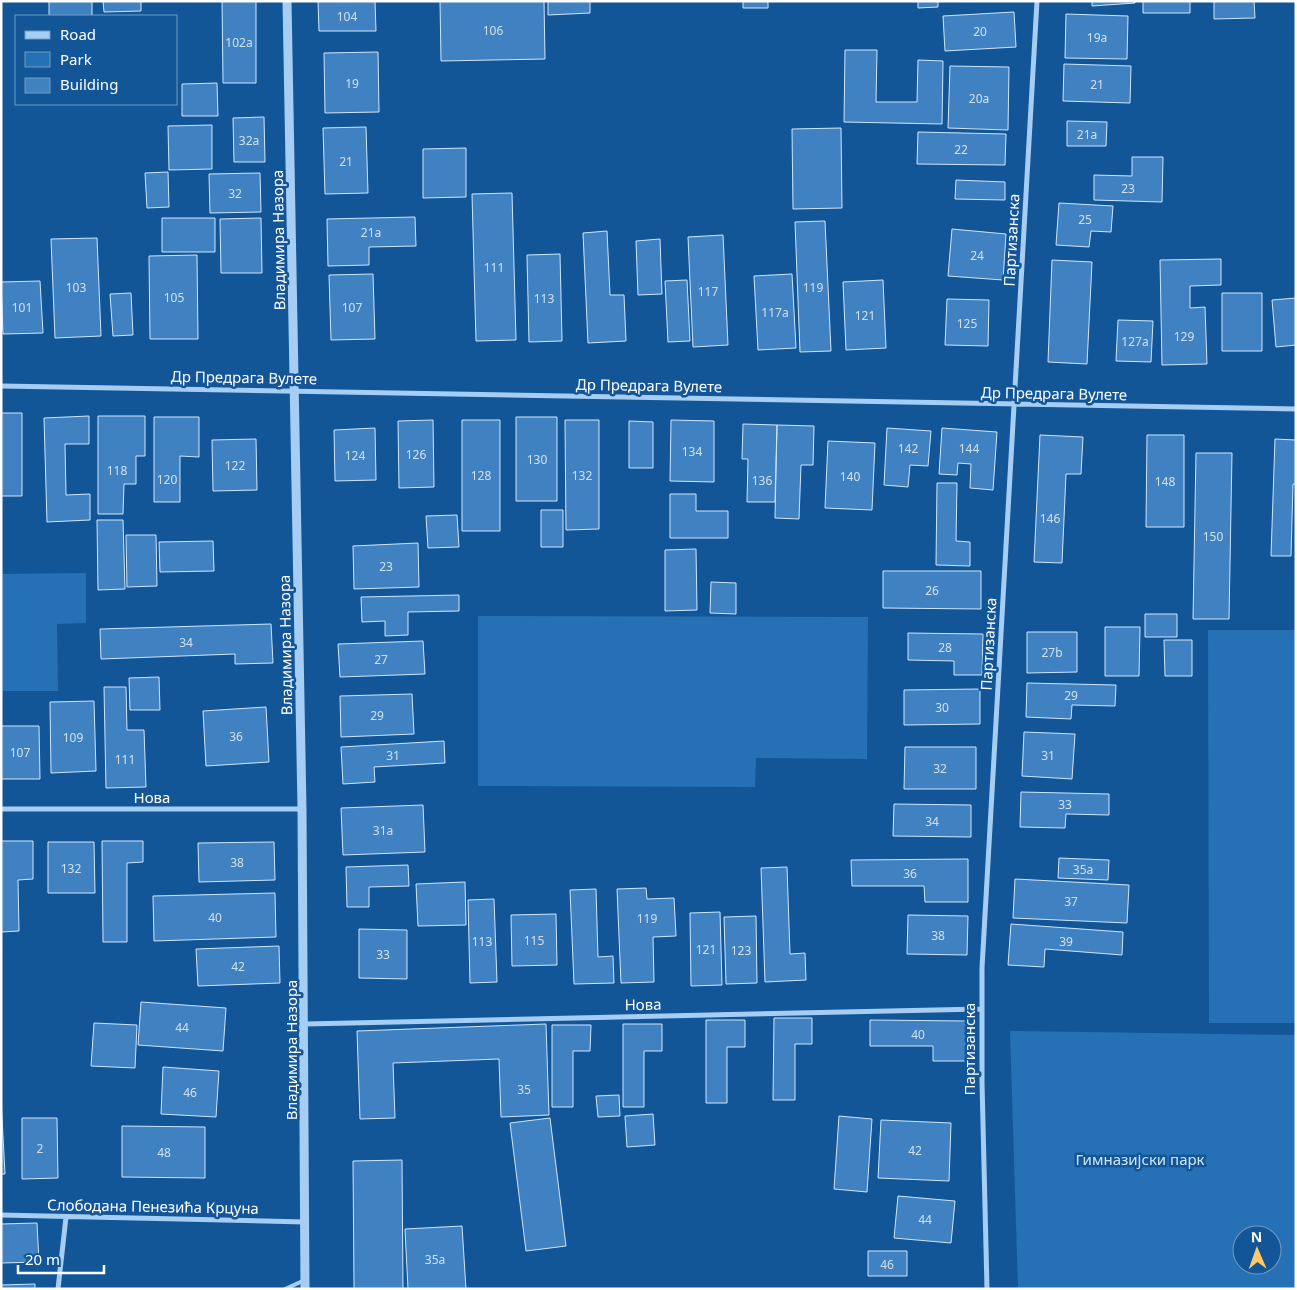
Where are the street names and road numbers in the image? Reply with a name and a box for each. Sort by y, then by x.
street label: Владимира Назора [267,169,289,311]
street label: Партизанска [999,193,1023,287]
street label: Др Предрага Вулете [171,366,317,388]
street label: Др Предрага Вулете [576,374,722,396]
street label: Др Предрага Вулете [981,382,1127,404]
street label: Владимира Назора [274,574,296,716]
street label: Партизанска [976,597,1000,691]
street label: Нова [134,787,170,807]
street label: Владимира Назора [281,980,301,1120]
street label: Нова [624,994,662,1014]
street label: Партизанска [959,1003,979,1095]
street label: Слободана Пенезића Крцуна [47,1194,259,1218]

